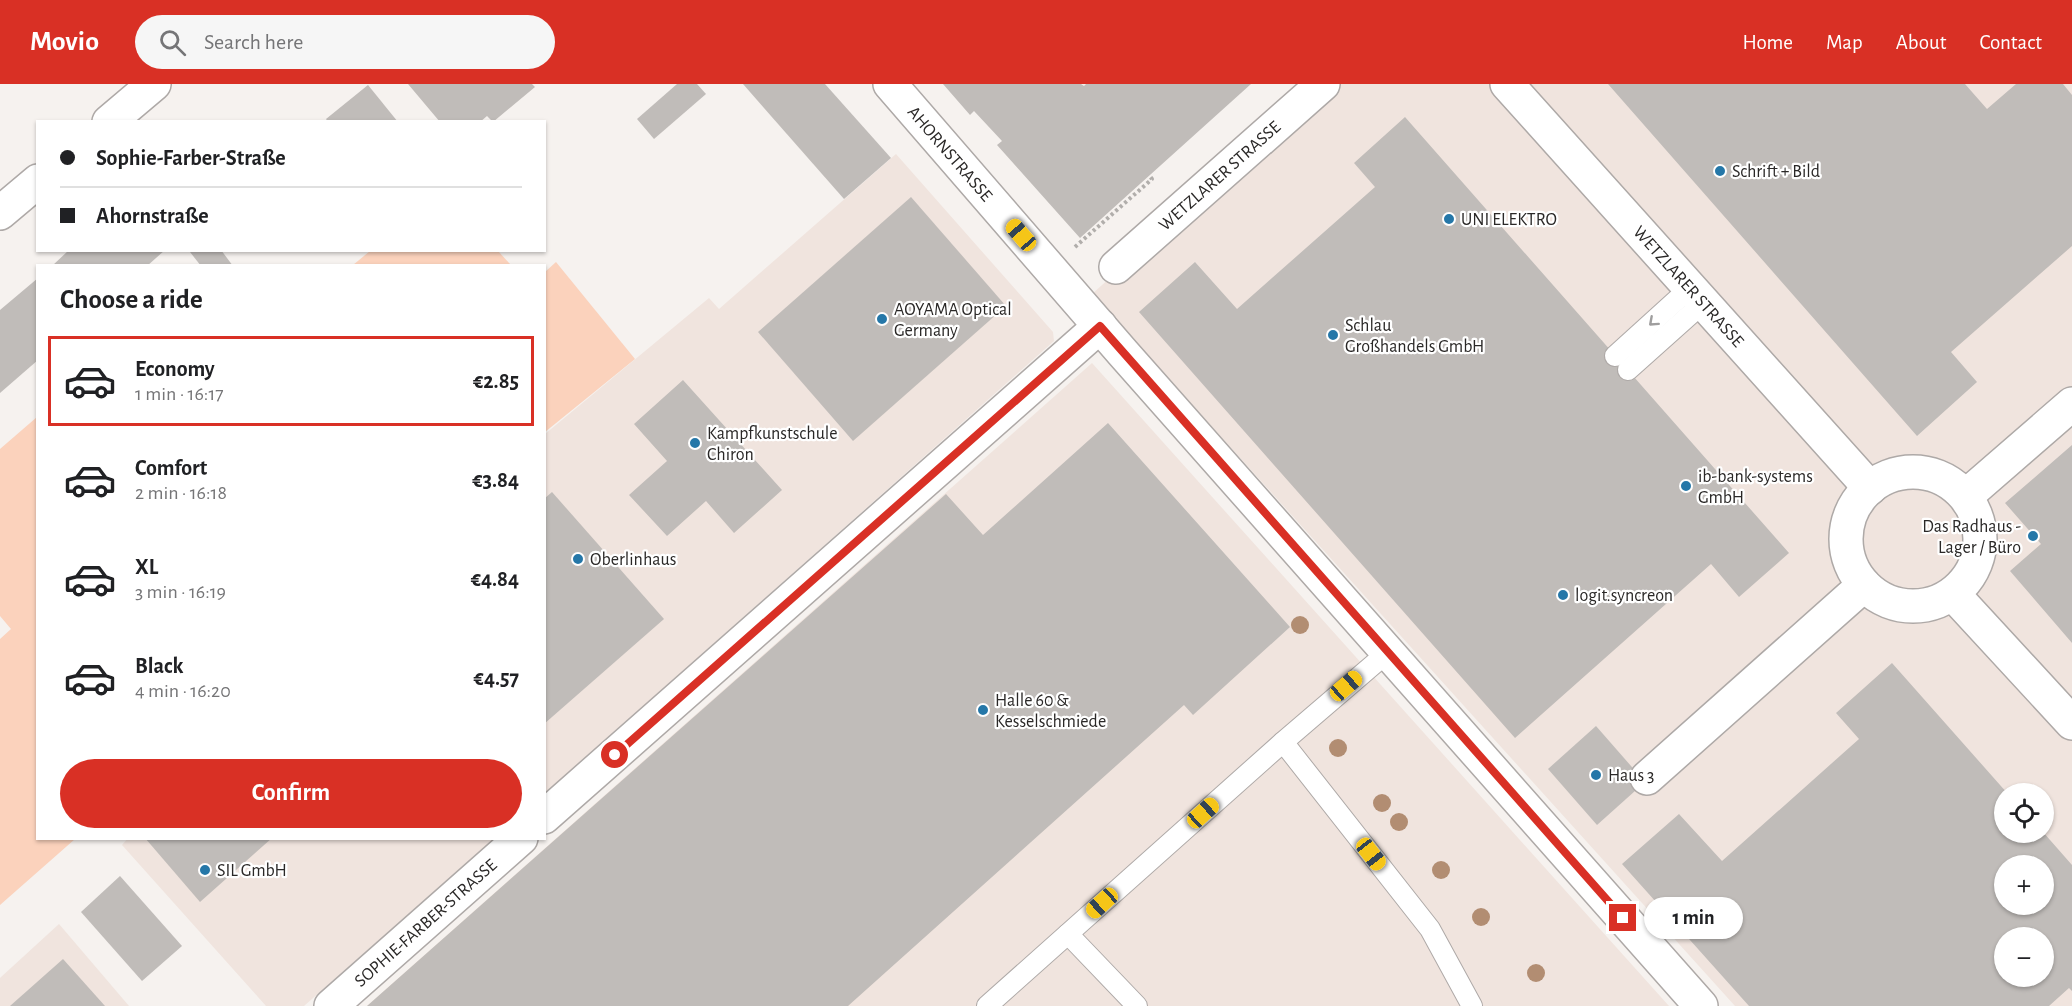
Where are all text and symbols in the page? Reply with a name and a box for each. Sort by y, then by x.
search box [135,15,555,69]
icon: search [156,26,189,59]
text: Movio [30,28,99,56]
text: Search here [204,31,303,53]
text: Home [1742,32,1793,53]
text: Map [1826,32,1863,53]
text: About [1896,32,1946,53]
text: Contact [1979,32,2042,53]
street label: AHORNSTRASSE [904,103,996,205]
street label: WETZLARER STRASSE [1156,118,1285,235]
text: Sophie-Farber-Straße [96,147,286,169]
place label: Schrift + Bild [1732,163,1820,181]
marker: Schrift + Bild [1713,164,1727,178]
text: Ahornstraße [96,205,209,227]
place label: UNI ELEKTRO [1461,211,1557,229]
marker: UNI ELEKTRO [1442,212,1456,226]
car [1002,216,1040,254]
street label: WETZLARER STRASSE [1629,223,1747,351]
text: Choose a ride [60,286,203,313]
place label: AOYAMA Optical Germany [894,301,1012,340]
marker: AOYAMA Optical Germany [875,312,889,326]
one-way arrow [1649,315,1660,326]
place label: Schlau Großhandels GmbH [1345,317,1484,356]
marker: Schlau Großhandels GmbH [1326,328,1340,342]
icon: car [63,354,117,408]
text: Economy [135,358,215,380]
text: €2.85 [473,370,519,392]
text: 1 min · 16:17 [135,384,224,404]
place label: Kampfkunstschule Chiron [707,425,838,464]
marker: Kampfkunstschule Chiron [688,436,702,450]
icon: car [63,453,117,507]
text: Comfort [135,457,207,479]
place label: ib-bank-systems GmbH [1698,468,1813,507]
text: €3.84 [472,469,519,491]
marker: ib-bank-systems GmbH [1679,479,1693,493]
text: 2 min · 16:18 [135,483,227,503]
place label: Das Radhaus - Lager / Büro [1922,518,2021,557]
marker: Das Radhaus - Lager / Büro [2026,529,2040,543]
place label: Oberlinhaus [590,551,676,569]
icon: car [63,552,117,606]
marker: Oberlinhaus [571,552,585,566]
text: XL [135,556,158,578]
text: €4.84 [471,568,519,590]
text: 3 min · 16:19 [135,582,226,602]
place label: logit.syncreon [1575,587,1673,605]
marker: logit.syncreon [1556,588,1570,602]
icon: car [63,651,117,705]
text: Black [135,655,183,677]
text: €4.57 [474,667,519,689]
car [1327,667,1365,705]
text: 4 min · 16:20 [135,681,231,701]
place label: Halle 60 & Kesselschmiede [995,692,1106,731]
marker: Halle 60 & Kesselschmiede [976,703,990,717]
route start [601,741,628,768]
button: Confirm [60,759,522,828]
place label: Haus 3 [1608,767,1655,785]
marker: Haus 3 [1589,768,1603,782]
map controls [1994,783,2054,987]
button: locate [1994,783,2054,843]
car [1184,794,1222,832]
car [1353,834,1389,874]
button: + [1994,855,2054,915]
street label: SOPHIE-FARBER-STRASSE [351,856,501,991]
place label: SIL GmbH [217,862,287,880]
marker: SIL GmbH [198,863,212,877]
car [1083,884,1121,922]
callout: 1 min [1644,897,1743,939]
route end [1609,904,1636,931]
text: 1 min [1672,908,1715,928]
button: − [1994,927,2054,987]

